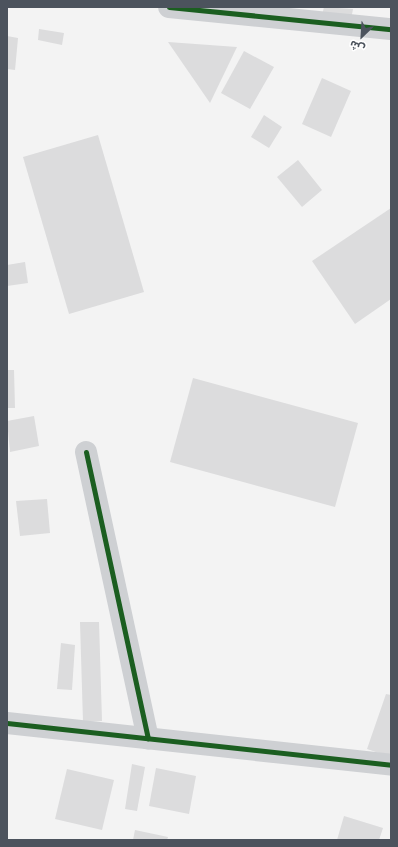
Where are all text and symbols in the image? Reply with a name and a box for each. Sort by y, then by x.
north arrow [342,16,382,56]
text: ش [347,38,366,56]

